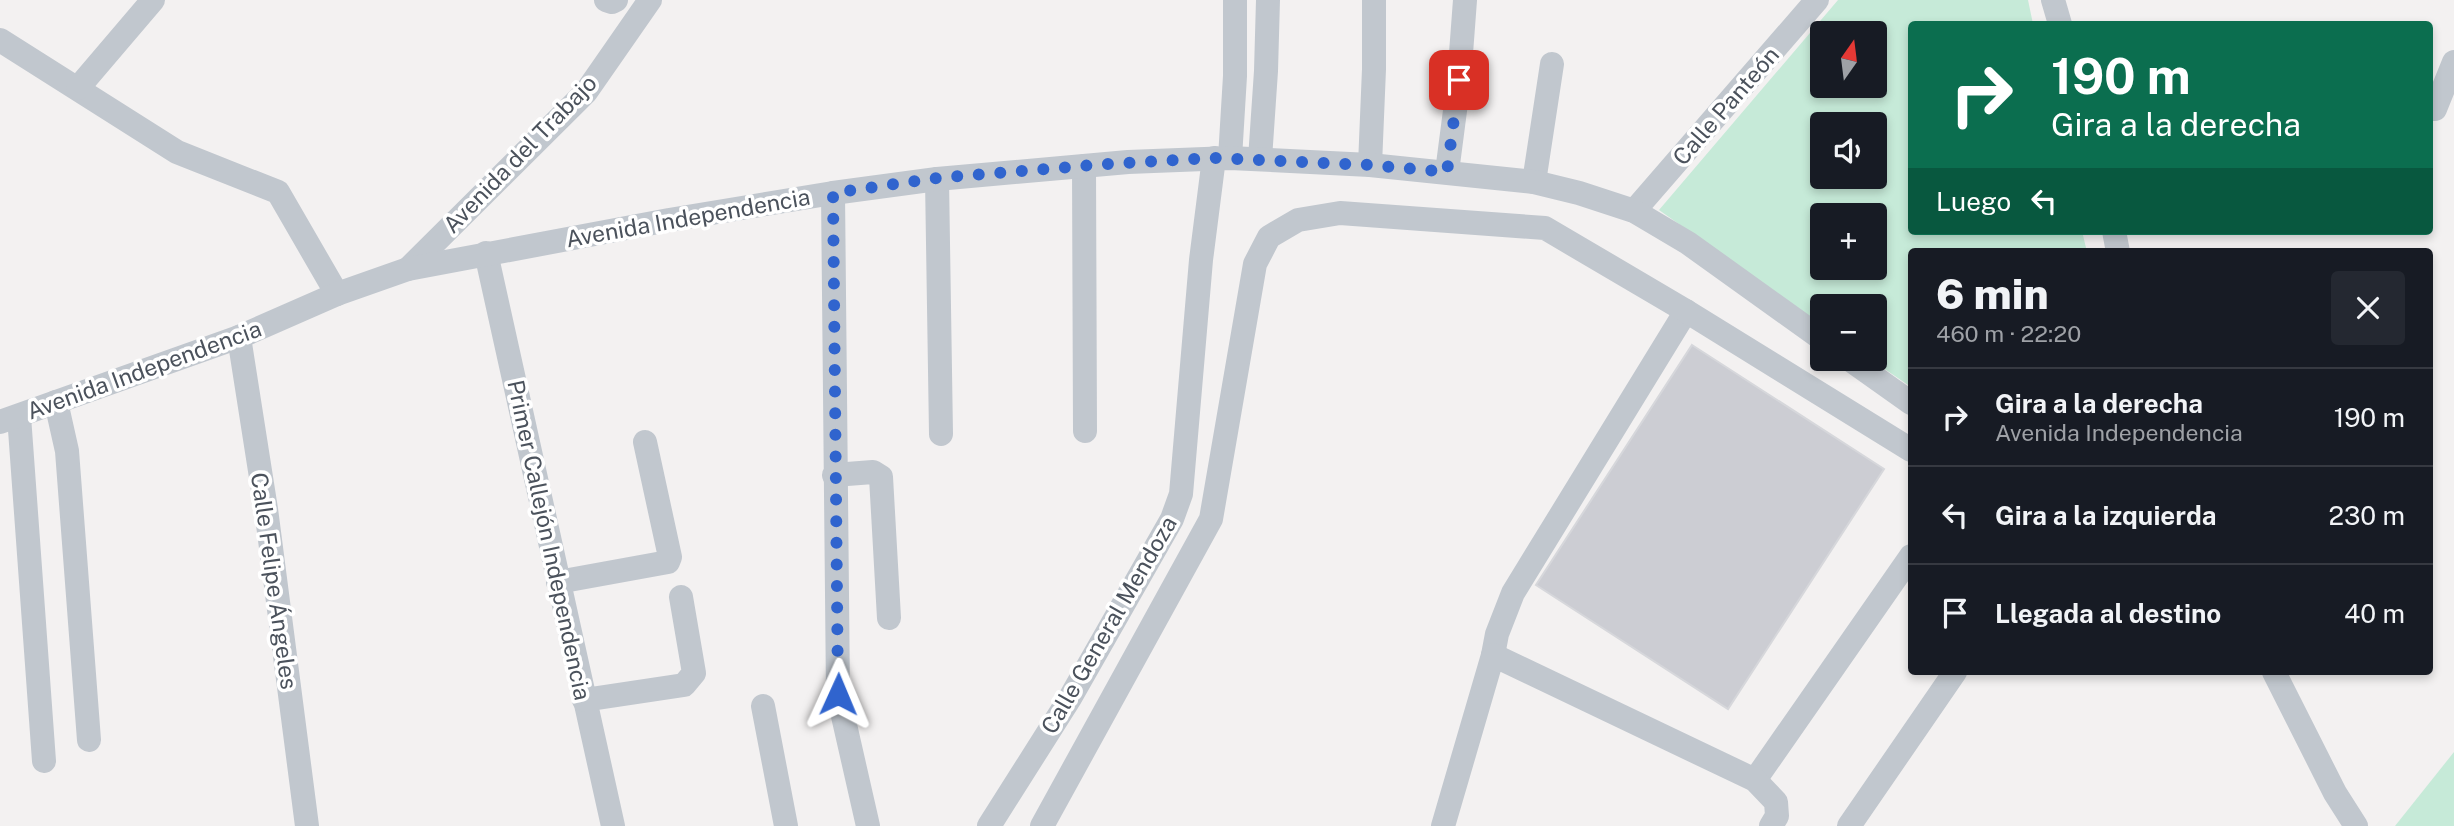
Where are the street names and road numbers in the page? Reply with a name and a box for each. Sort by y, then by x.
street label: Calle Panteón [1667,41,1784,170]
street label: Avenida del Trabajo [437,69,602,238]
street label: Avenida Independencia [564,183,812,252]
street label: Avenida Independencia [23,314,265,425]
street label: Primer Callejón Independencia [502,377,597,702]
street label: Calle Felipe Ángeles [246,471,303,691]
street label: Calle General Mendoza [1035,511,1182,738]

